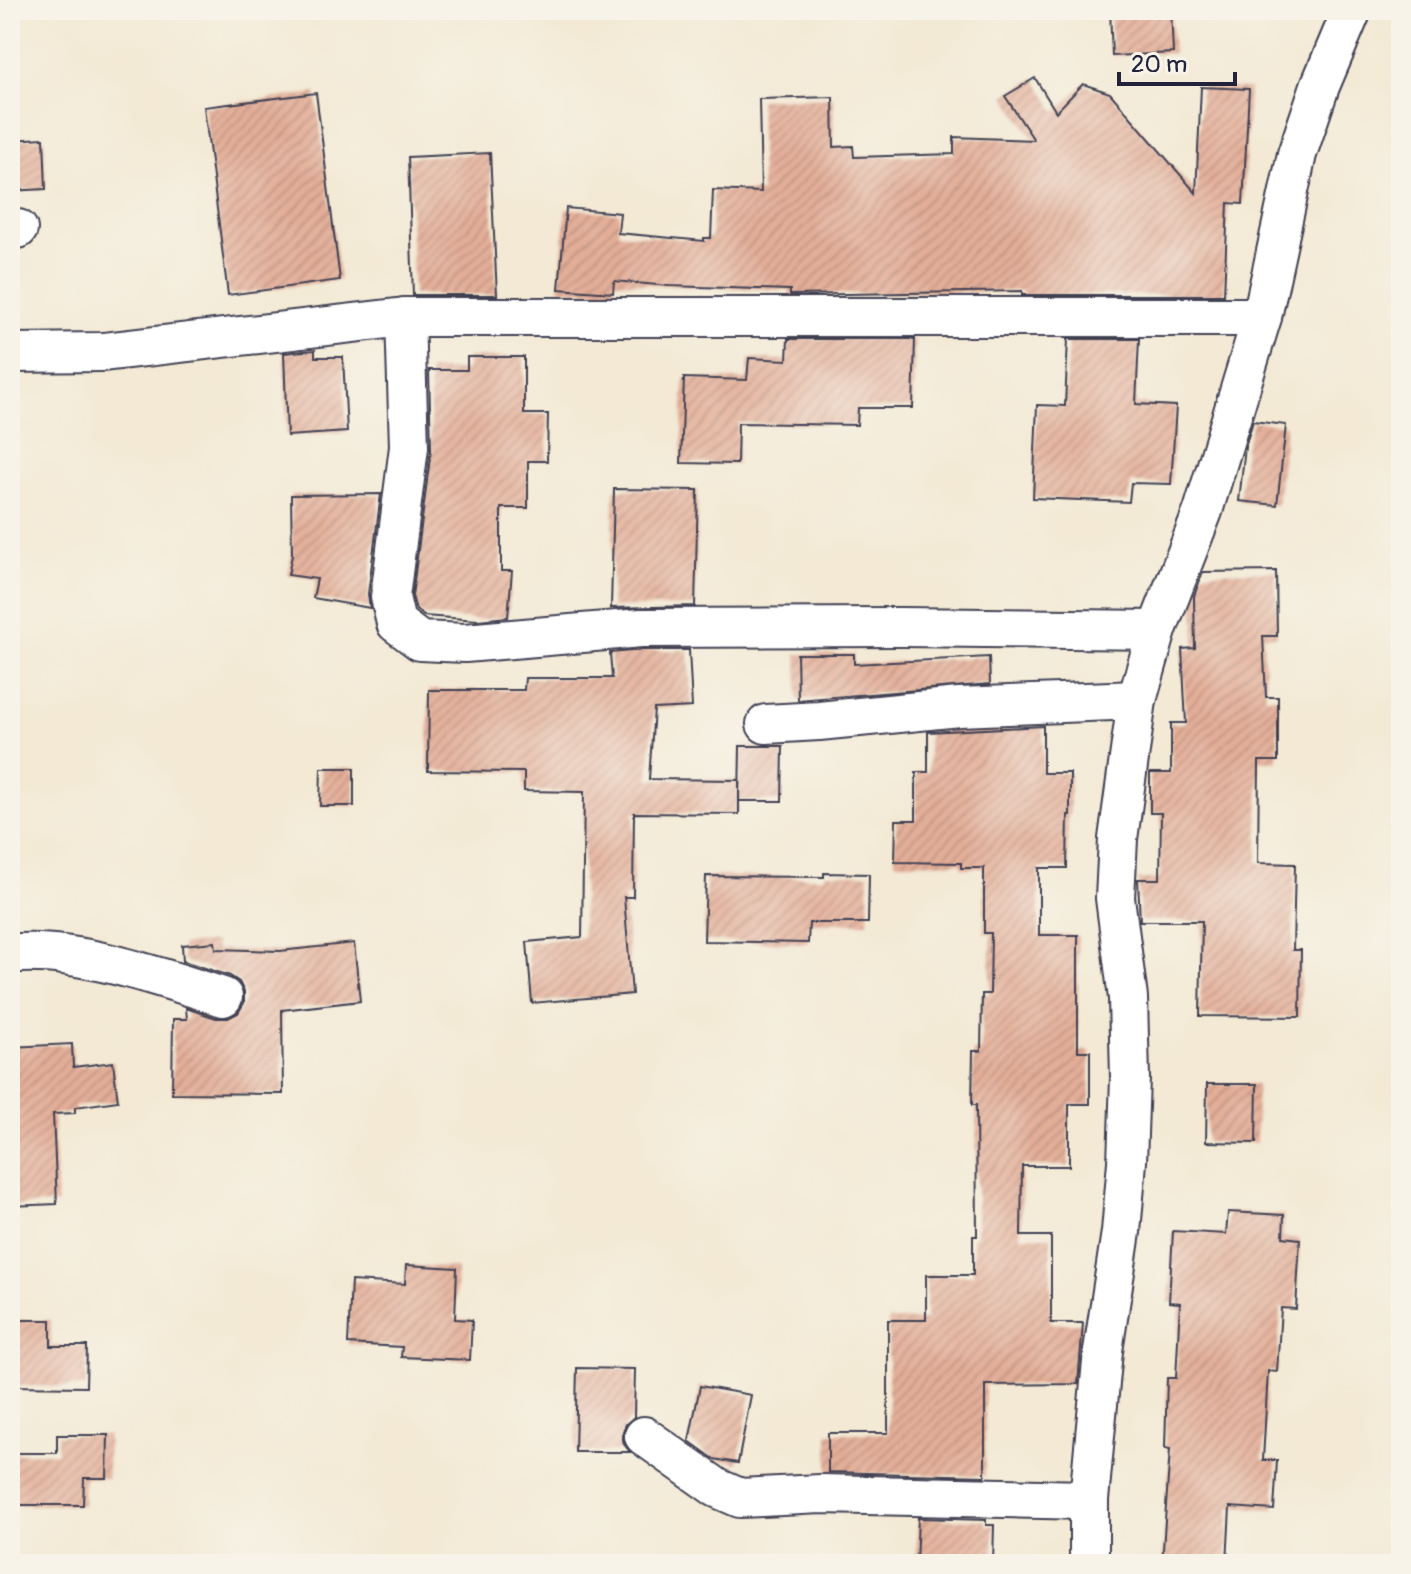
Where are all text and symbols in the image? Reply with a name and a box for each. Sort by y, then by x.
scale bar [1119,36,1235,86]
text: 20 m [1131,50,1187,79]

